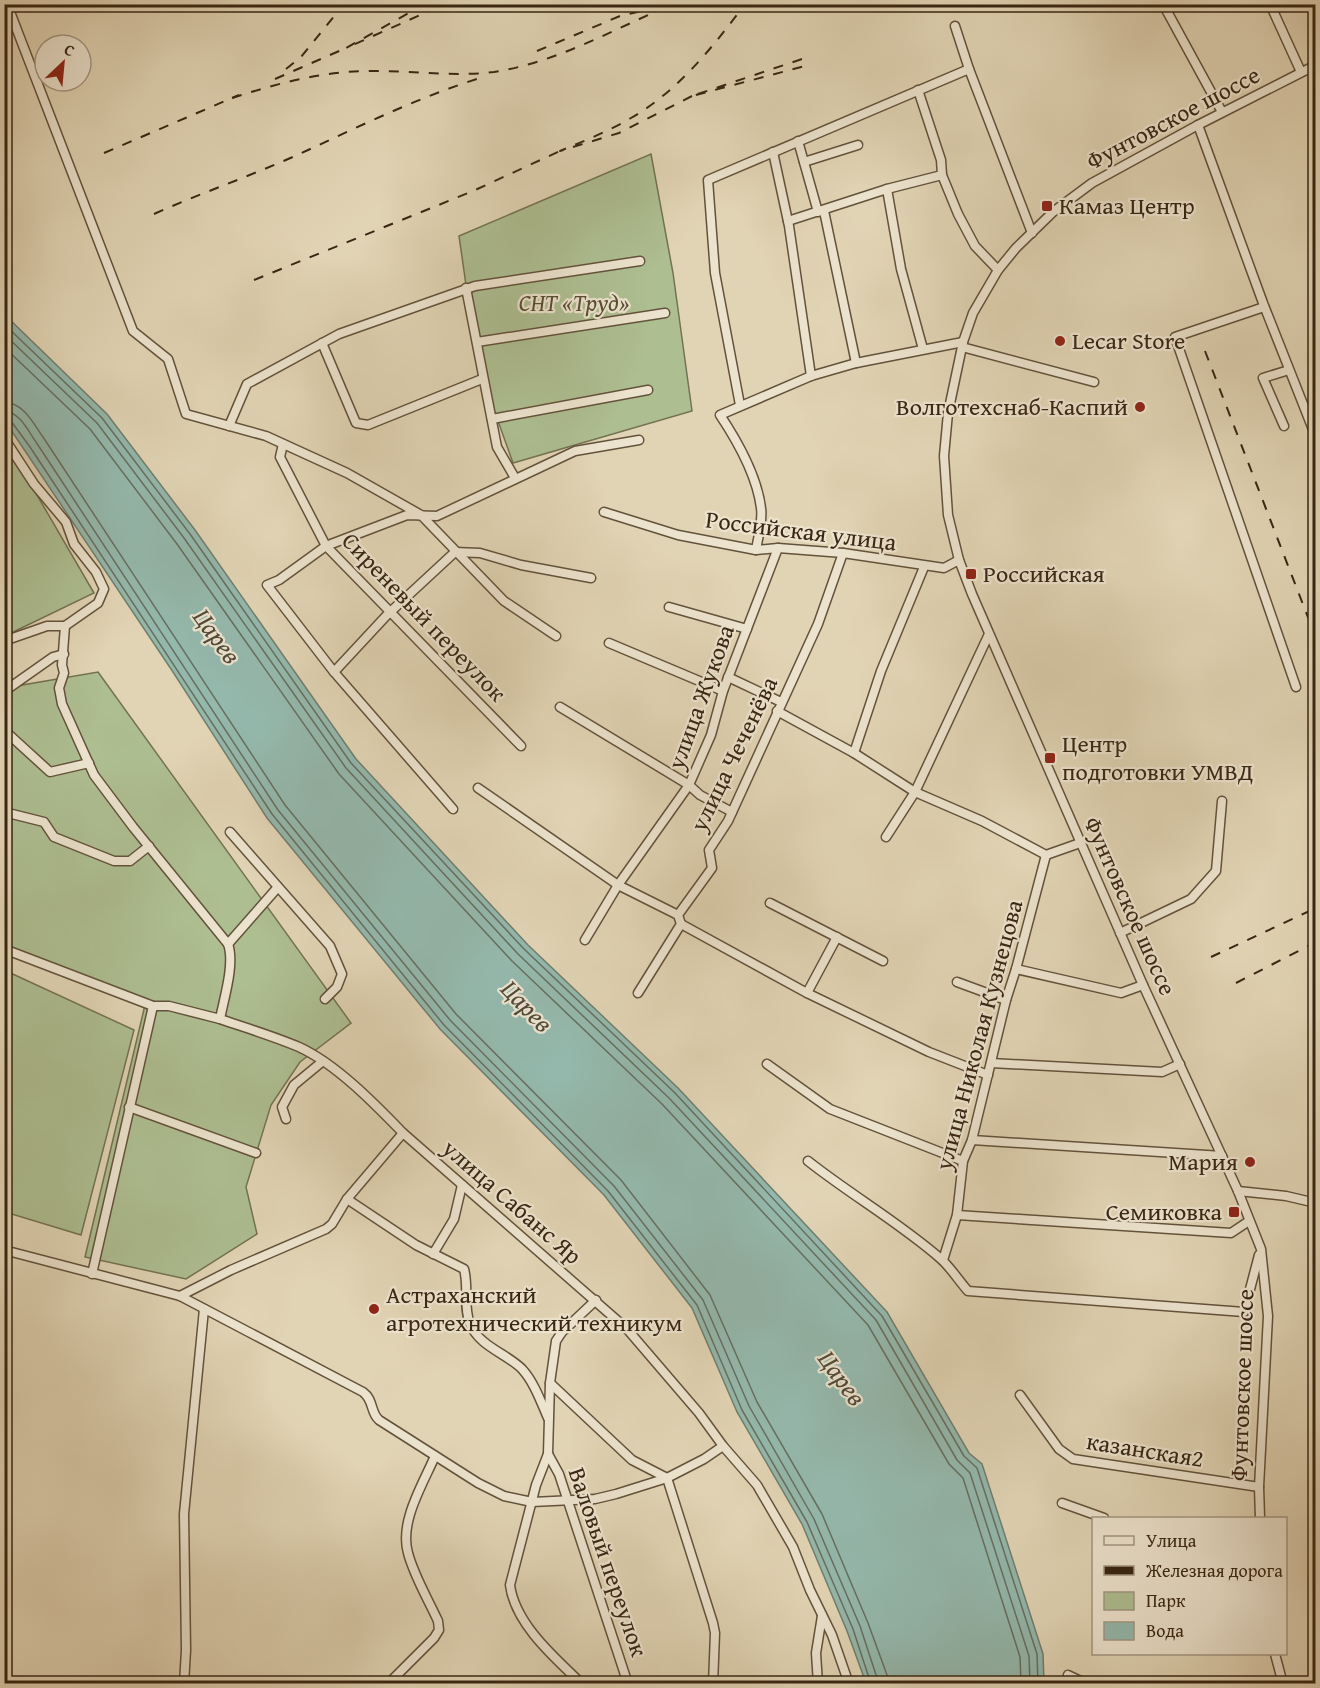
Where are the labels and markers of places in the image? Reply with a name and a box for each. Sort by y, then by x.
place label: Камаз Центр [1059,188,1195,223]
marker: Камаз Центр [1040,199,1054,213]
place label: Lecar Store [1072,323,1185,358]
marker: Lecar Store [1053,334,1067,348]
place label: Волготехснаб-Каспий [896,389,1128,424]
marker: Волготехснаб-Каспий [1133,400,1147,414]
place label: Российская [983,556,1105,591]
marker: Российская [964,567,978,581]
place label: Центр подготовки УМВД [1062,726,1253,789]
marker: Центр подготовки УМВД [1043,751,1057,765]
place label: Мария [1168,1144,1238,1179]
marker: Мария [1243,1155,1257,1169]
place label: Семиковка [1106,1194,1223,1229]
marker: Семиковка [1227,1205,1241,1219]
place label: Астраханский агротехнический техникум [386,1277,682,1340]
marker: Астраханский агротехнический техникум [367,1302,381,1316]

